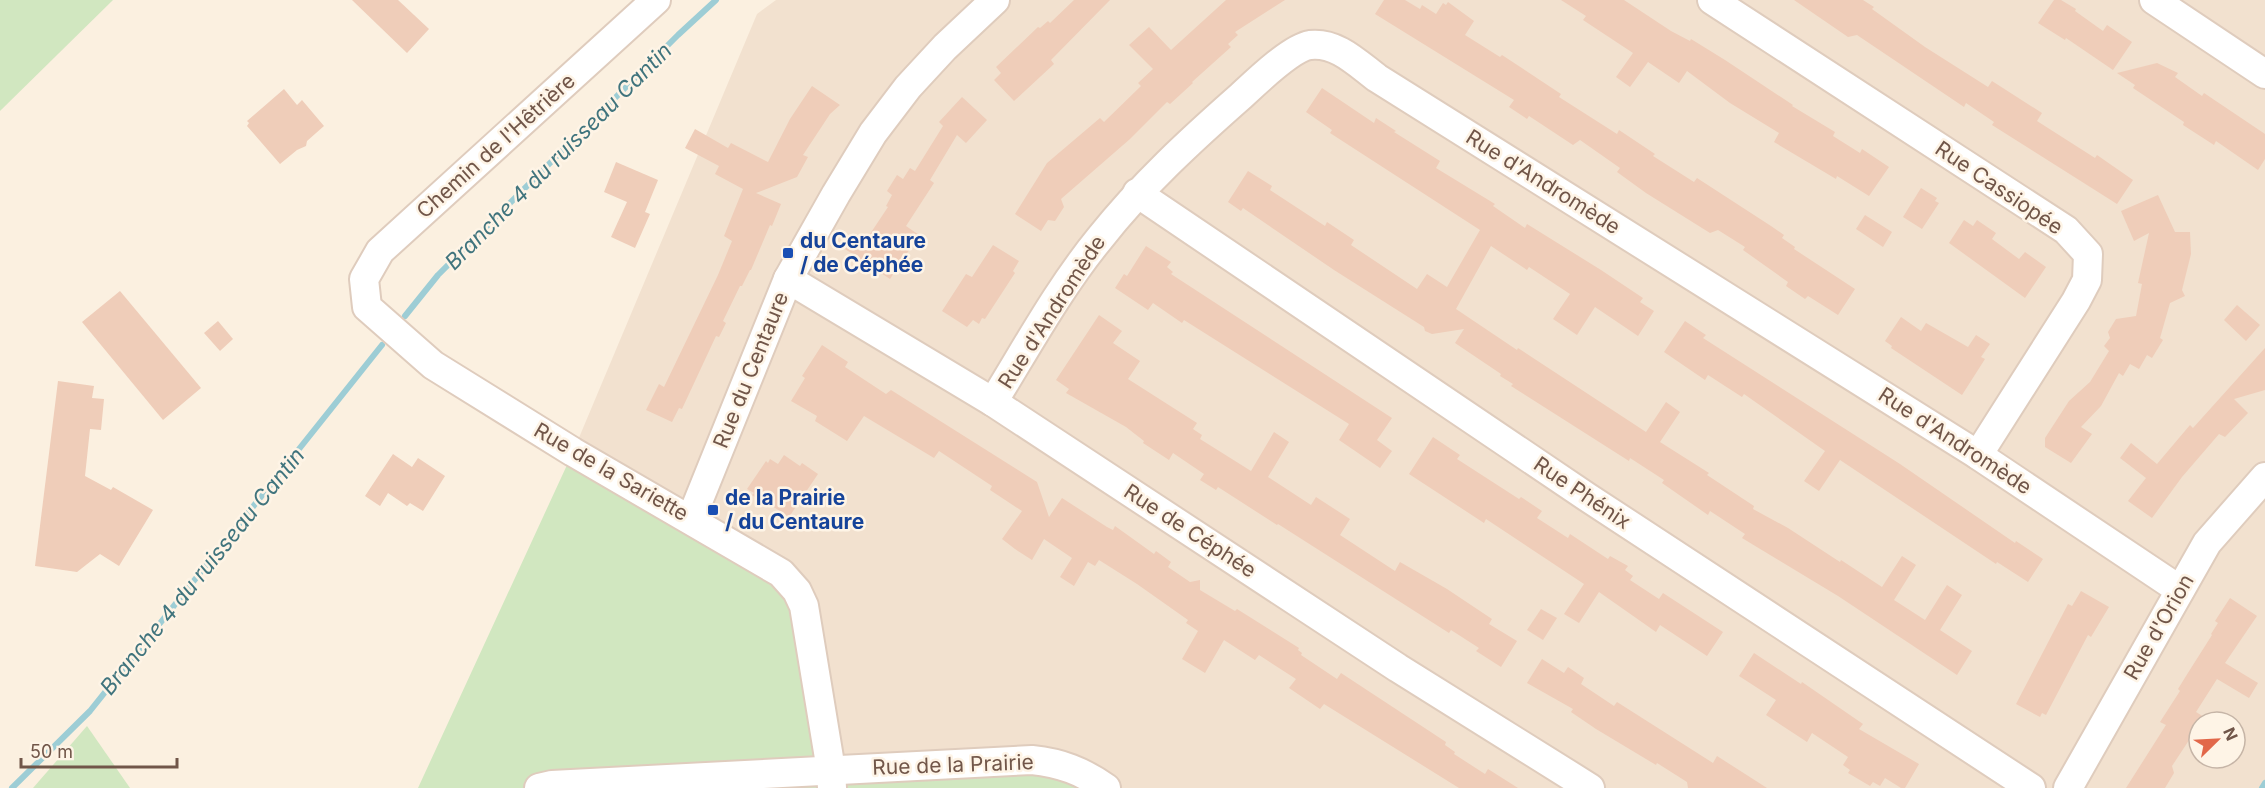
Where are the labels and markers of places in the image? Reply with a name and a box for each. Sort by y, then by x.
place label: du Centaure / de Céphée [800,228,926,277]
marker: du Centaure / de Céphée [781,246,795,260]
place label: de la Prairie / du Centaure [725,485,864,534]
marker: de la Prairie / du Centaure [706,503,720,517]

